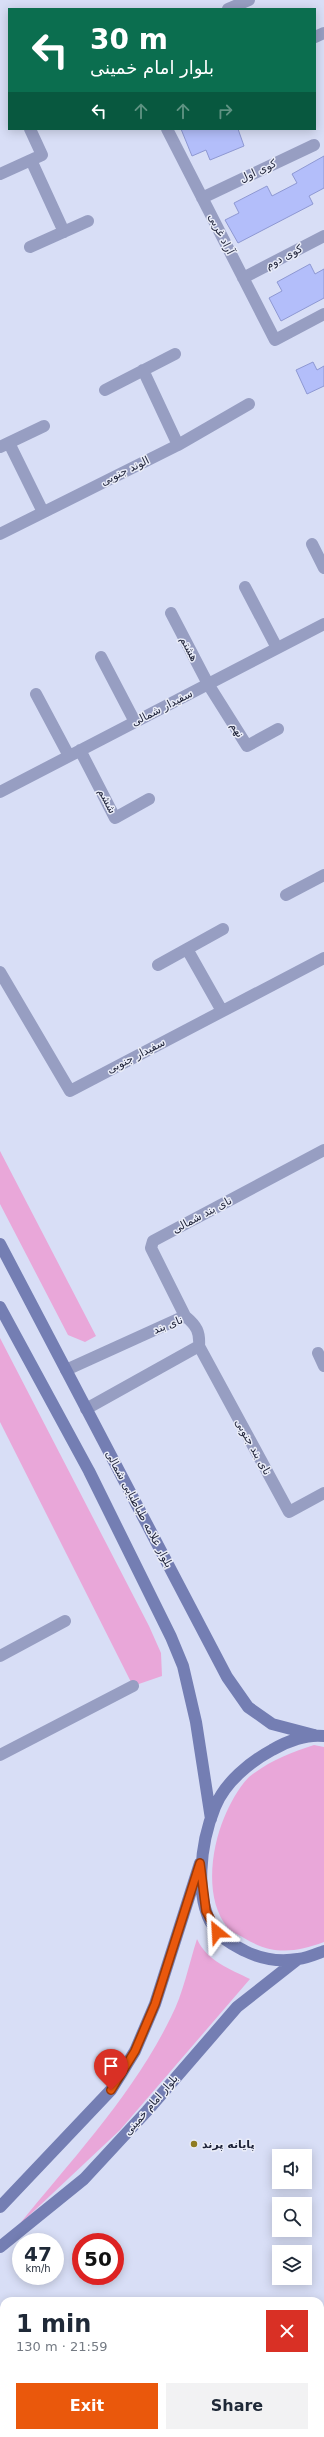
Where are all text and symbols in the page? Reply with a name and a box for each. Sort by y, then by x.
text: 30 m [90,23,168,56]
icon: left [24,24,76,76]
text: بلوار امام خمینی [90,57,214,78]
icon: left [88,100,110,122]
icon: ahead [130,100,152,122]
icon: ahead [172,100,194,122]
icon: right [214,100,236,122]
street label: کوی اول [237,156,279,185]
street label: آراد غربی [205,211,238,257]
street label: کوی دوم [263,242,305,272]
street label: الوند جنوبی [99,454,151,488]
street label: هشتم [177,634,201,664]
street label: سفیدار شمالی [129,687,195,729]
street label: نهم [227,720,247,740]
street label: ششم [95,786,119,816]
street label: سفیدار جنوبی [105,1036,167,1076]
street label: نای بند شمالی [170,1194,234,1236]
street label: نای بند [151,1313,185,1337]
street label: نای بند جنوبی [232,1417,274,1477]
street label: بلوار علامه طباطبایی شمالی [103,1448,175,1570]
position arrow [196,1911,238,1953]
pin [94,2049,128,2090]
icon: arrive [100,2055,122,2077]
street label: بلوار امام خمینی [121,2072,181,2138]
place label: پایانه پرند [202,2138,255,2151]
marker: پایانه پرند [189,2139,199,2149]
map controls [272,2149,312,2285]
button: sound [272,2149,312,2189]
button: search [272,2197,312,2237]
speed limit sign: 50 [72,2233,124,2285]
text: 47 [24,2242,52,2266]
button: layers [272,2245,312,2285]
text: km/h [25,2263,51,2274]
text: 1 min [16,2310,91,2338]
button: close [266,2310,308,2352]
text: 130 m · 21:59 [16,2339,107,2354]
button: Exit [16,2383,158,2429]
button: Share [166,2383,308,2429]

